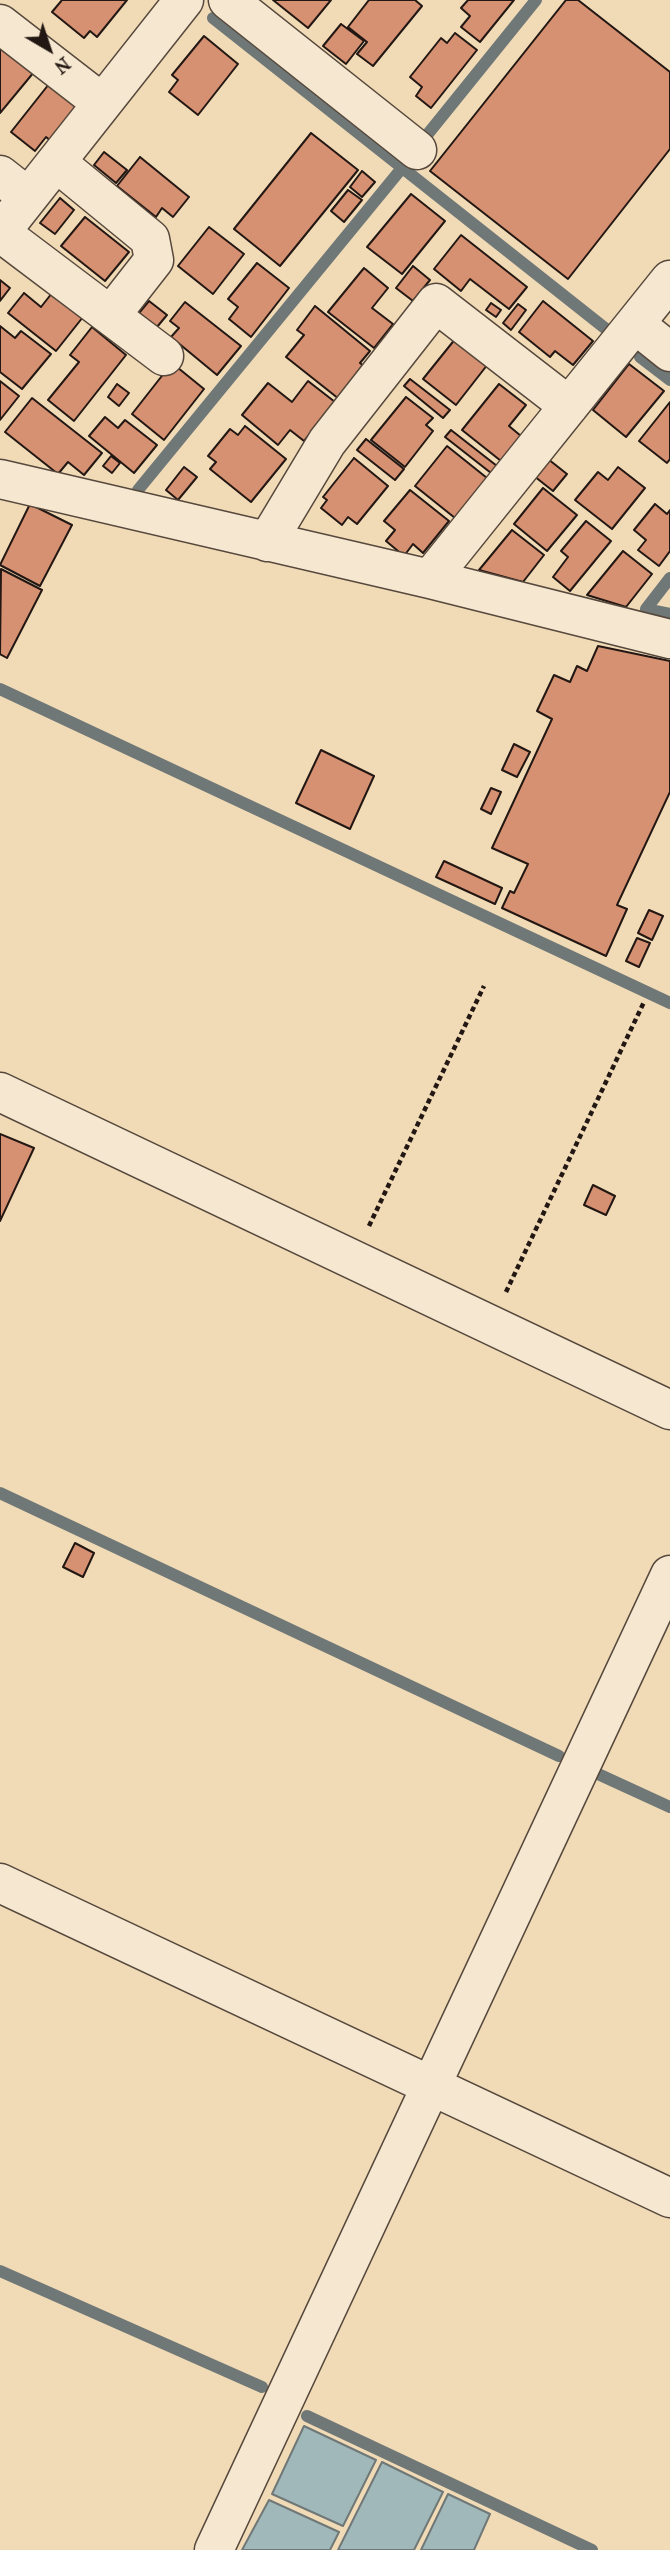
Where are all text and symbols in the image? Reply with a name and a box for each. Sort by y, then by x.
north arrow [14,14,84,84]
text: N [50,52,75,78]

